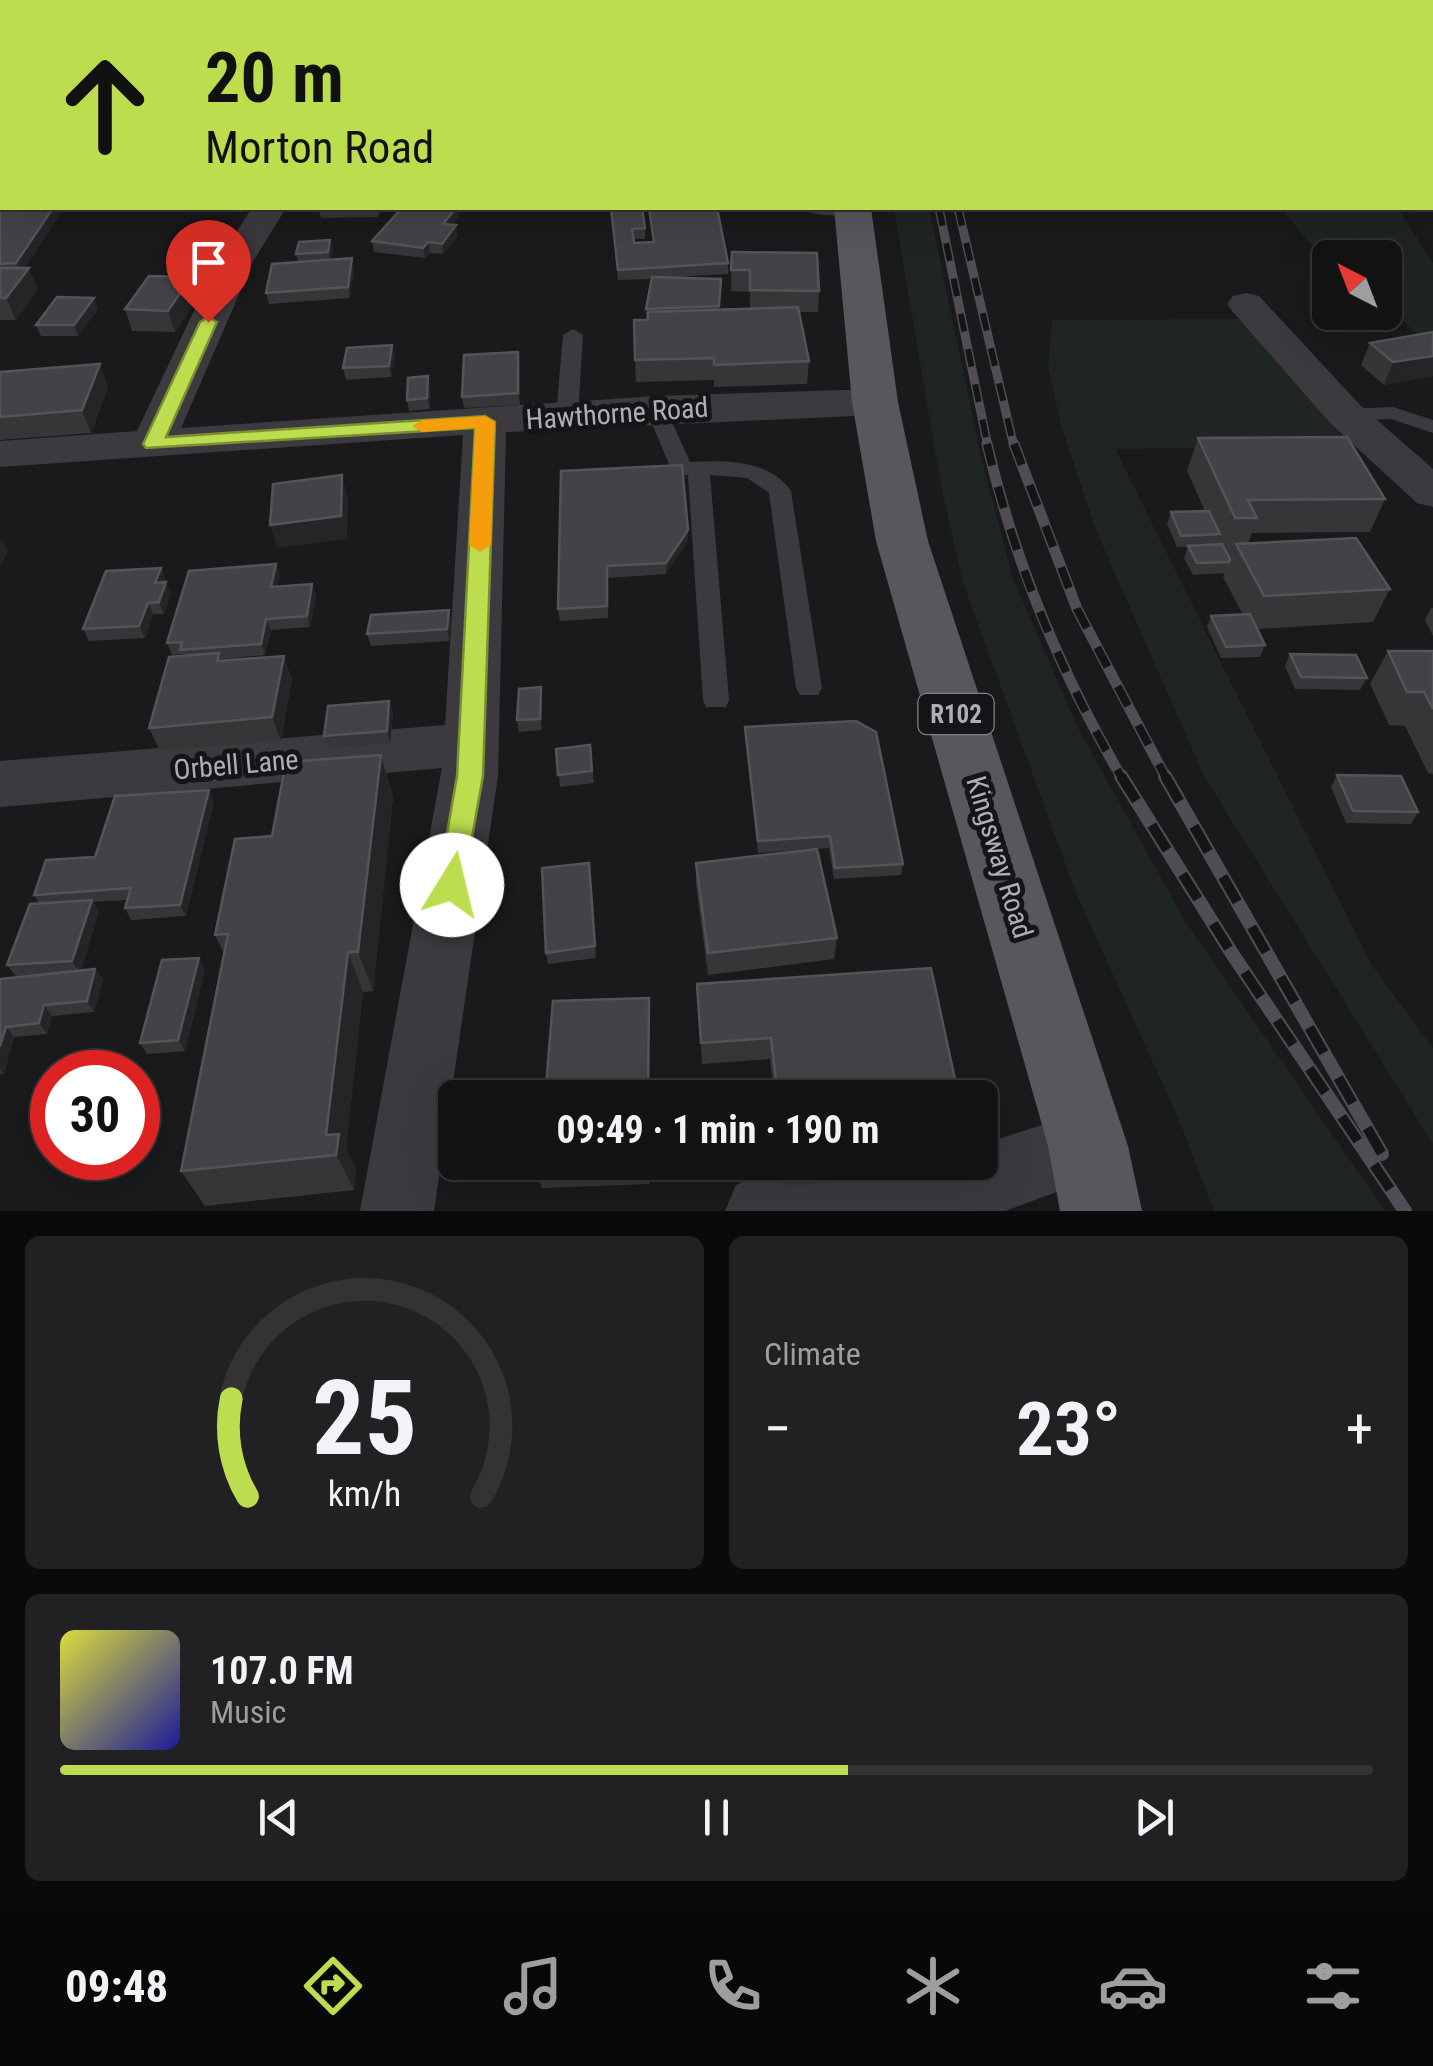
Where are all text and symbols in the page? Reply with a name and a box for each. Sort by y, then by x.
text: 20 m [205,37,344,119]
icon: ahead [40,40,170,170]
text: Morton Road [205,121,434,174]
pin [166,220,251,323]
icon: arrive [181,235,236,290]
north arrow [1312,240,1402,330]
map controls [1312,240,1402,330]
street label: Hawthorne Road [525,391,709,436]
road number: R102 [918,694,994,734]
street label: Orbell Lane [172,743,300,786]
street label: Kingsway Road [959,772,1040,942]
position arrow [400,833,504,937]
speed limit sign: 30 [30,1050,160,1180]
text: 09:49 · 1 min · 190 m [557,1108,879,1152]
text: Climate [764,1335,861,1373]
text: 25 [312,1358,417,1479]
text: 23° [1016,1385,1121,1473]
text: − [764,1397,792,1461]
text: + [1346,1397,1373,1461]
text: km/h [328,1473,401,1515]
text: 107.0 FM [210,1649,354,1693]
text: Music [210,1693,286,1731]
icon: previous [251,1790,306,1845]
icon: pause [689,1790,744,1845]
icon: next [1127,1790,1182,1845]
icon: directions [298,1951,368,2021]
icon: music [498,1951,568,2021]
icon: phone [698,1951,768,2021]
icon: climate [898,1951,968,2021]
icon: car [1098,1951,1168,2021]
icon: filters [1298,1951,1368,2021]
text: 09:48 [65,1960,168,2013]

